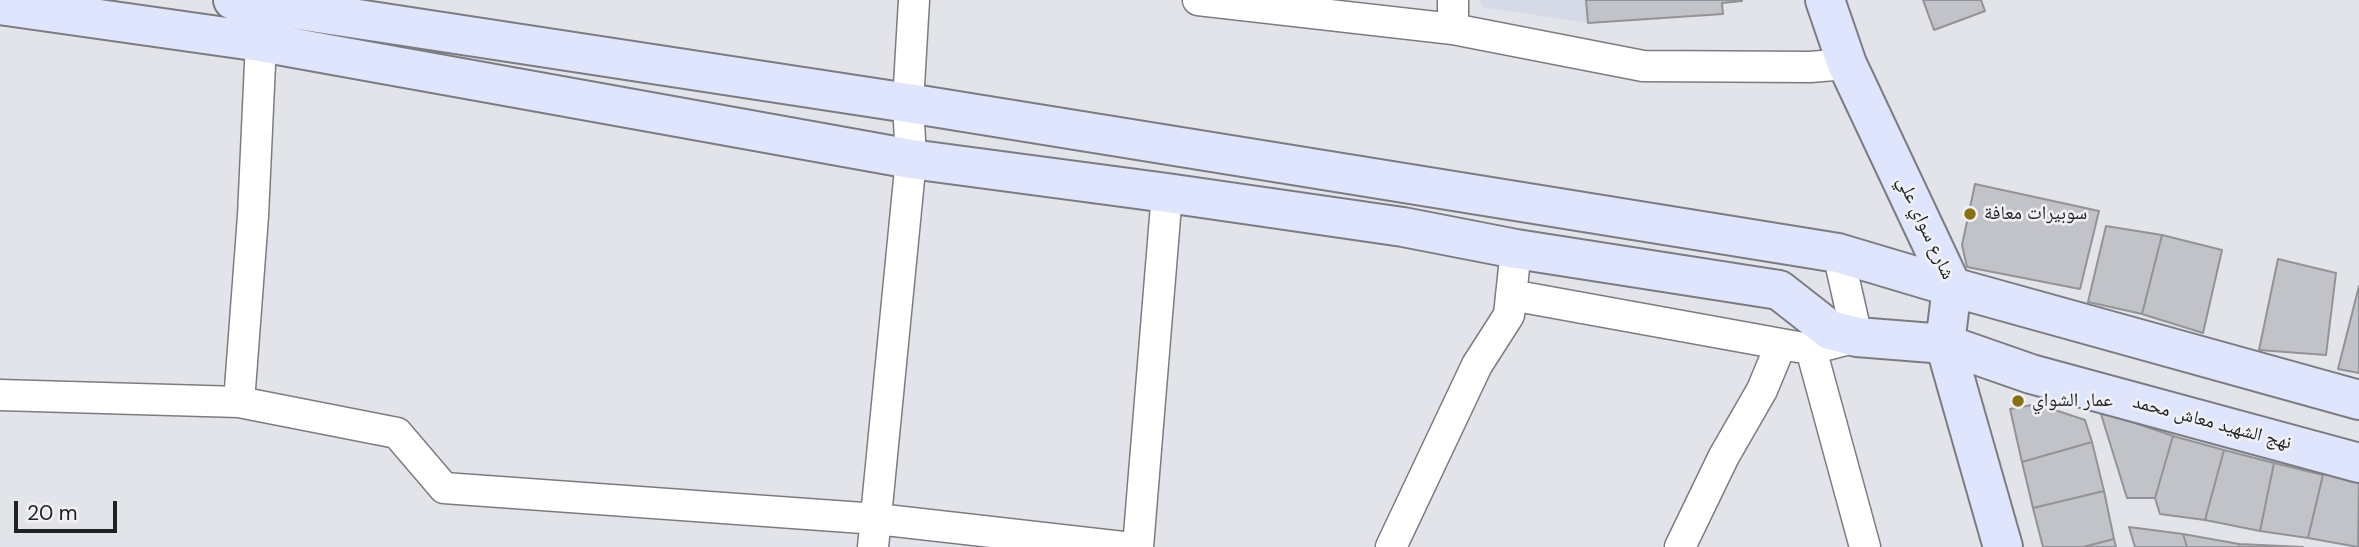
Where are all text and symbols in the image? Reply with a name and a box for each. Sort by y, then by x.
street label: شارع سواي علي [1891,173,1959,283]
place label: سوبيرات معافة [1984,203,2087,225]
marker: سوبيرات معافة [1962,206,1978,222]
place label: عمار الشواي [2032,390,2113,412]
street label: نهج الشهيد معاش محمد [2130,391,2294,455]
marker: عمار الشواي [2010,393,2026,409]
scale bar [18,488,121,532]
text: 20 m [27,499,78,527]

